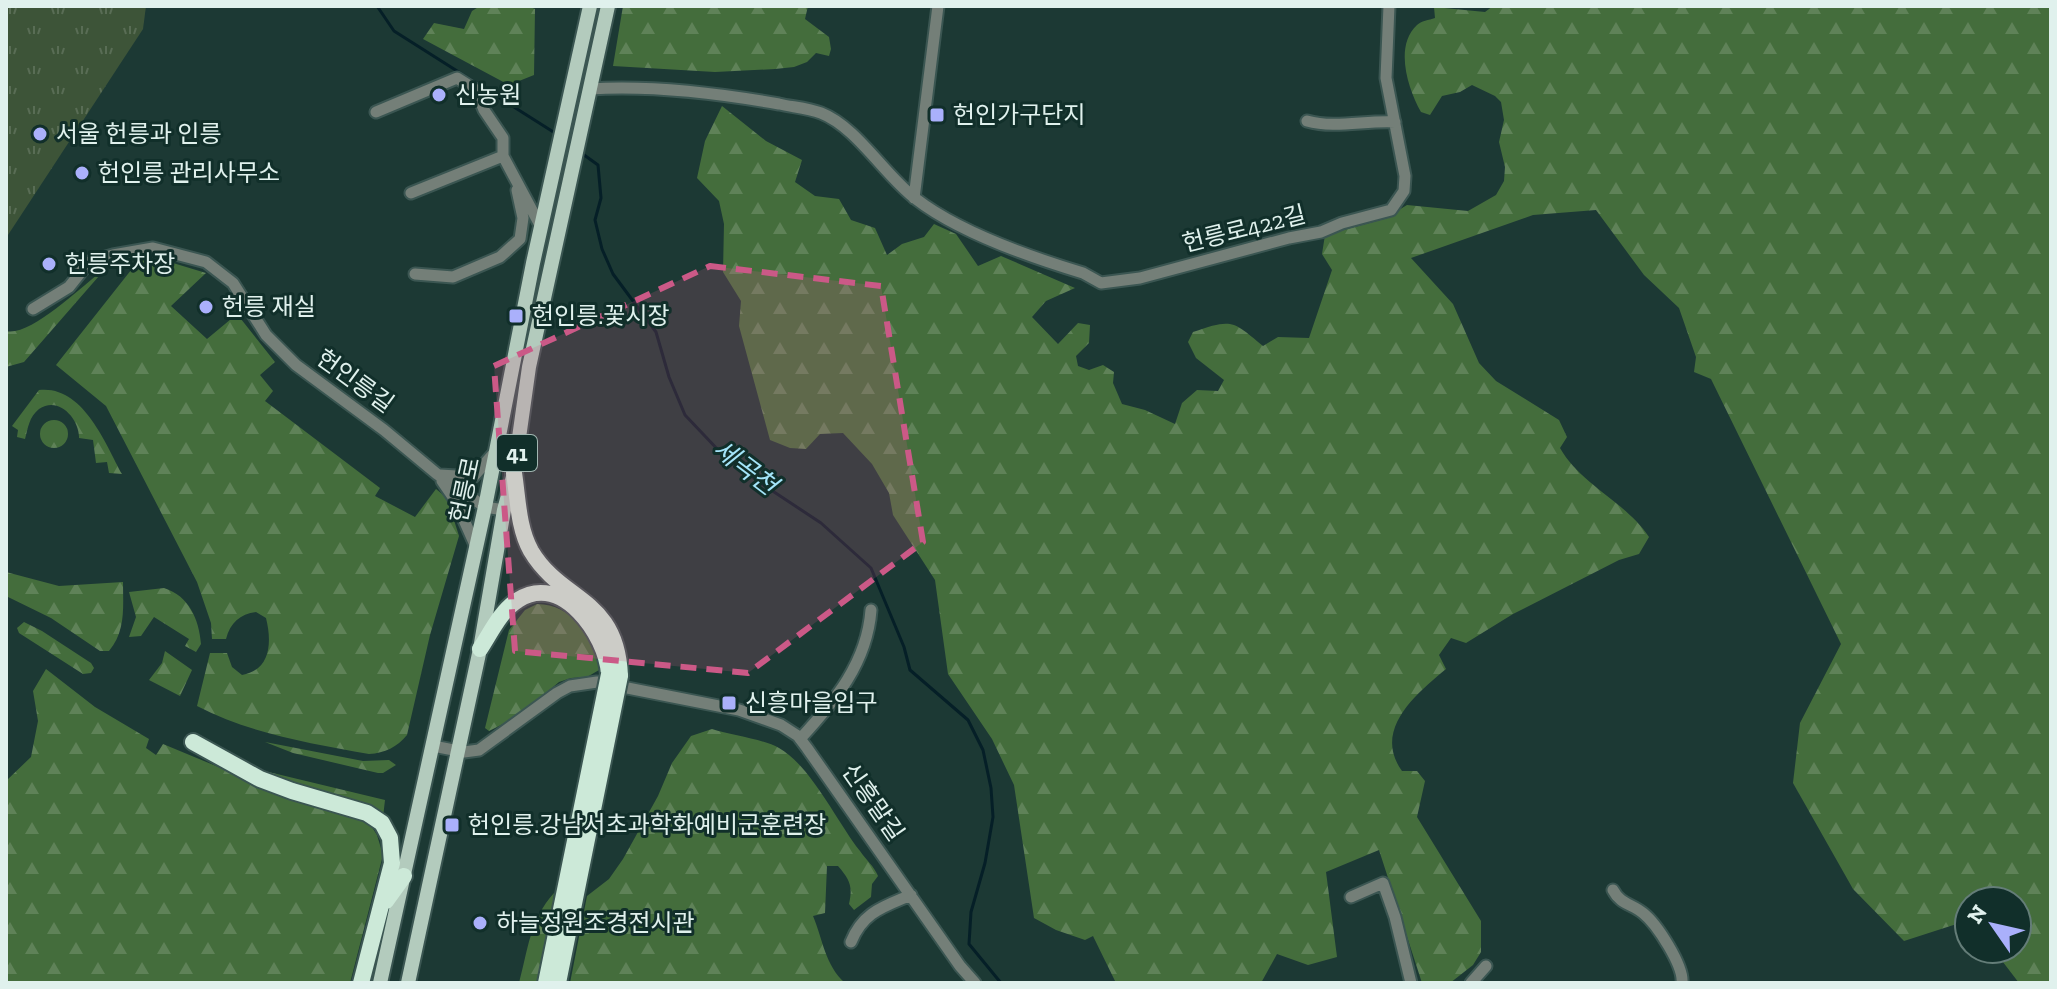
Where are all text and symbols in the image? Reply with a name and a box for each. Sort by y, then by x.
place label: 신농원 [455,80,521,109]
marker: 신농원 [430,86,448,104]
place label: 헌인가구단지 [953,100,1085,129]
marker: 헌인가구단지 [928,106,946,124]
place label: 서울 헌릉과 인릉 [56,119,221,148]
marker: 서울 헌릉과 인릉 [31,125,49,143]
place label: 헌인릉 관리사무소 [98,158,280,187]
marker: 헌인릉 관리사무소 [73,164,91,182]
street label: 헌릉로422길 [1179,199,1309,258]
place label: 헌릉주차장 [65,249,175,278]
marker: 헌릉주차장 [40,255,58,273]
place label: 헌릉 재실 [222,292,316,321]
marker: 헌릉 재실 [197,298,215,316]
place label: 헌인릉.꽃시장 [532,301,670,330]
marker: 헌인릉.꽃시장 [507,307,525,325]
street label: 헌인릉길 [311,343,400,418]
water label: 세곡천 [707,433,786,503]
road number: 41 [497,435,537,471]
street label: 헌릉로 [443,454,486,525]
place label: 신흥마을입구 [745,688,877,717]
marker: 신흥마을입구 [720,694,738,712]
street label: 신흥말길 [836,757,911,846]
place label: 헌인릉.강남서초과학화예비군훈련장 [468,810,826,839]
marker: 헌인릉.강남서초과학화예비군훈련장 [443,816,461,834]
north arrow [1953,885,2033,965]
text: N [1961,899,1993,929]
place label: 하늘정원조경전시관 [496,908,695,937]
marker: 하늘정원조경전시관 [471,914,489,932]

